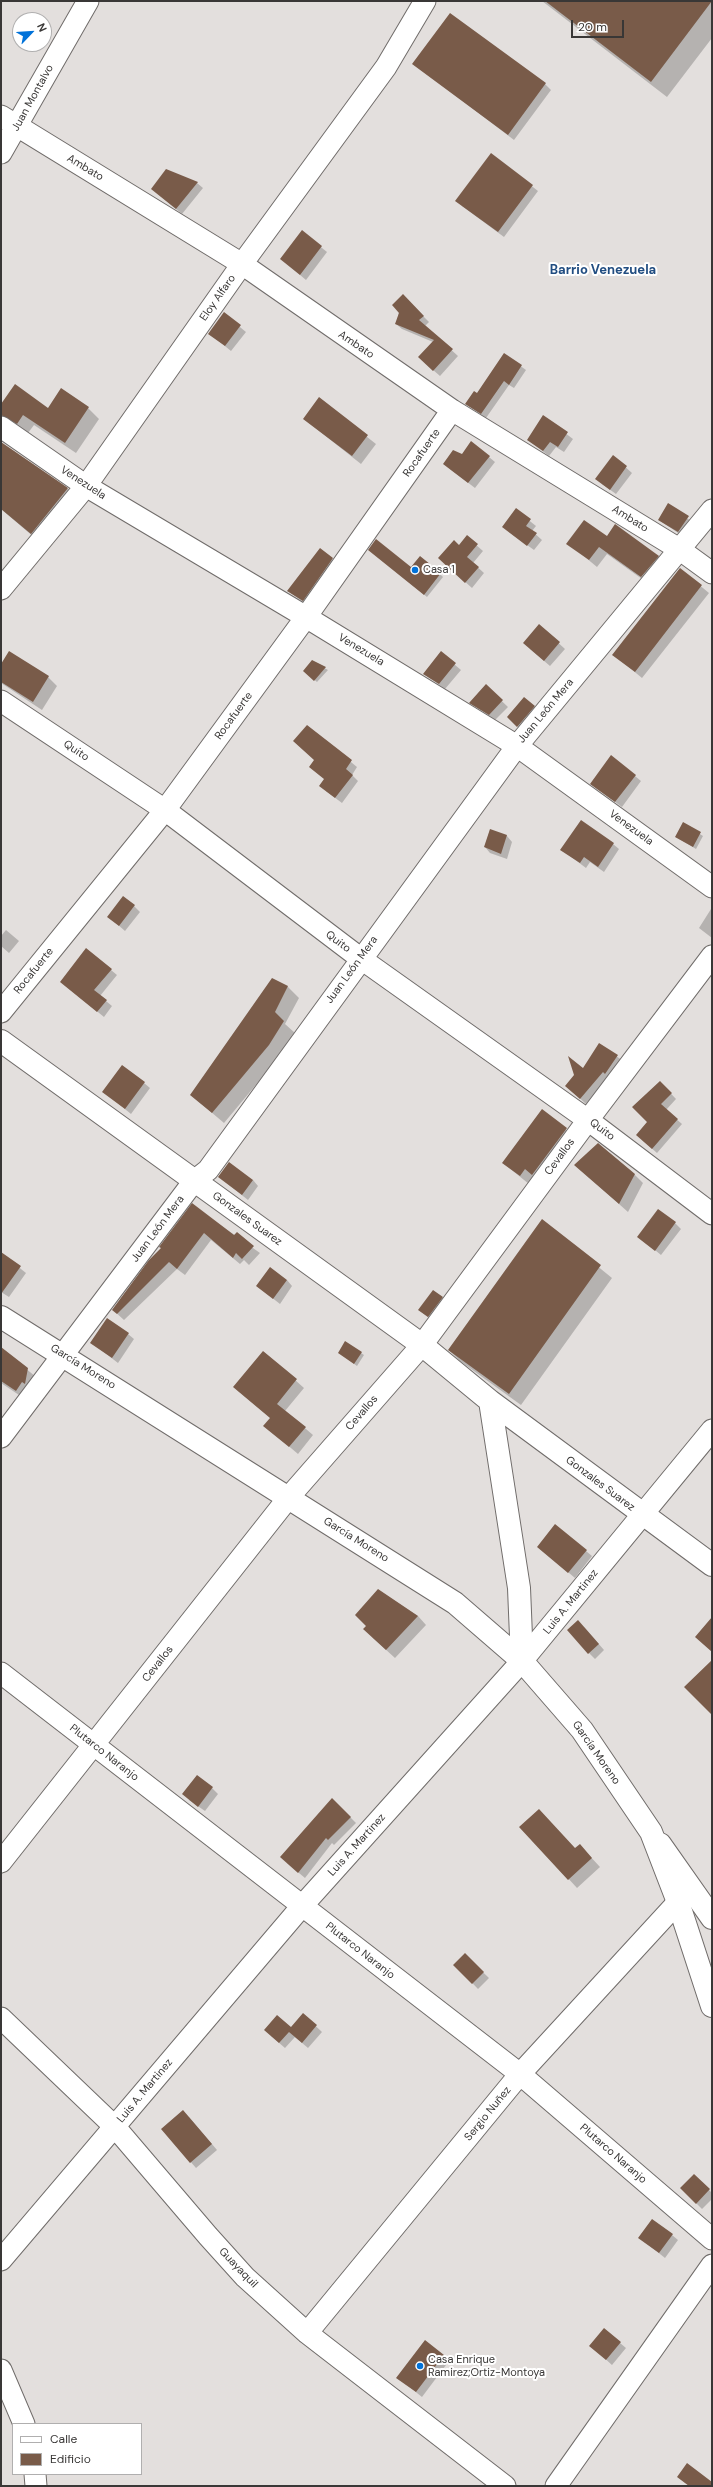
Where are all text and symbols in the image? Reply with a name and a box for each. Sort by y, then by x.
north arrow [12,12,52,52]
scale bar [573,12,626,38]
text: 20 m [578,19,607,35]
text: N [34,21,50,34]
street label: Juan Montalvo [9,62,57,134]
street label: Ambato [64,152,106,184]
district label: Barrio Venezuela [550,263,656,279]
street label: Eloy Alfaro [197,272,239,324]
street label: Ambato [336,328,376,362]
street label: Rocafuerte [401,426,443,480]
street label: Venezuela [58,463,108,503]
street label: Ambato [609,503,651,535]
place label: Casa 1 [423,563,455,577]
marker: Casa 1 [410,565,420,575]
street label: Venezuela [336,631,386,669]
street label: Juan León Mera [515,676,577,746]
street label: Rocafuerte [212,690,256,742]
street label: Quito [61,738,91,764]
street label: Venezuela [606,808,656,848]
street label: Quito [323,928,353,956]
street label: Juan León Mera [323,934,381,1006]
street label: Rocafuerte [11,945,57,997]
street label: Quito [587,1116,617,1144]
street label: Cevallos [542,1136,578,1178]
street label: Gonzales Suarez [209,1189,285,1249]
street label: Juan León Mera [129,1193,187,1265]
street label: García Moreno [48,1342,118,1392]
street label: Cevallos [343,1393,381,1433]
street label: Gonzales Suarez [563,1454,637,1514]
street label: García Moreno [321,1515,391,1565]
street label: Luis A. Martinez [541,1567,601,1637]
street label: Cevallos [140,1643,176,1685]
street label: García Moreno [569,1719,623,1787]
street label: Plutarco Naranjo [67,1722,141,1784]
street label: Luis A. Martinez [326,1811,388,1879]
street label: Plutarco Naranjo [323,1920,397,1982]
street label: Luis A. Martinez [114,2056,176,2126]
street label: Sergio Nuñez [462,2084,514,2144]
street label: Plutarco Naranjo [577,2121,649,2187]
street label: Guayaquil [216,2245,260,2291]
place label: Casa Enrique Ramirez;Ortiz-Montoya [428,2353,545,2379]
marker: Casa Enrique Ramirez;Ortiz-Montoya [415,2361,425,2371]
legend [12,2423,142,2475]
text: Calle [50,2431,77,2447]
text: Edificio [50,2451,91,2467]

